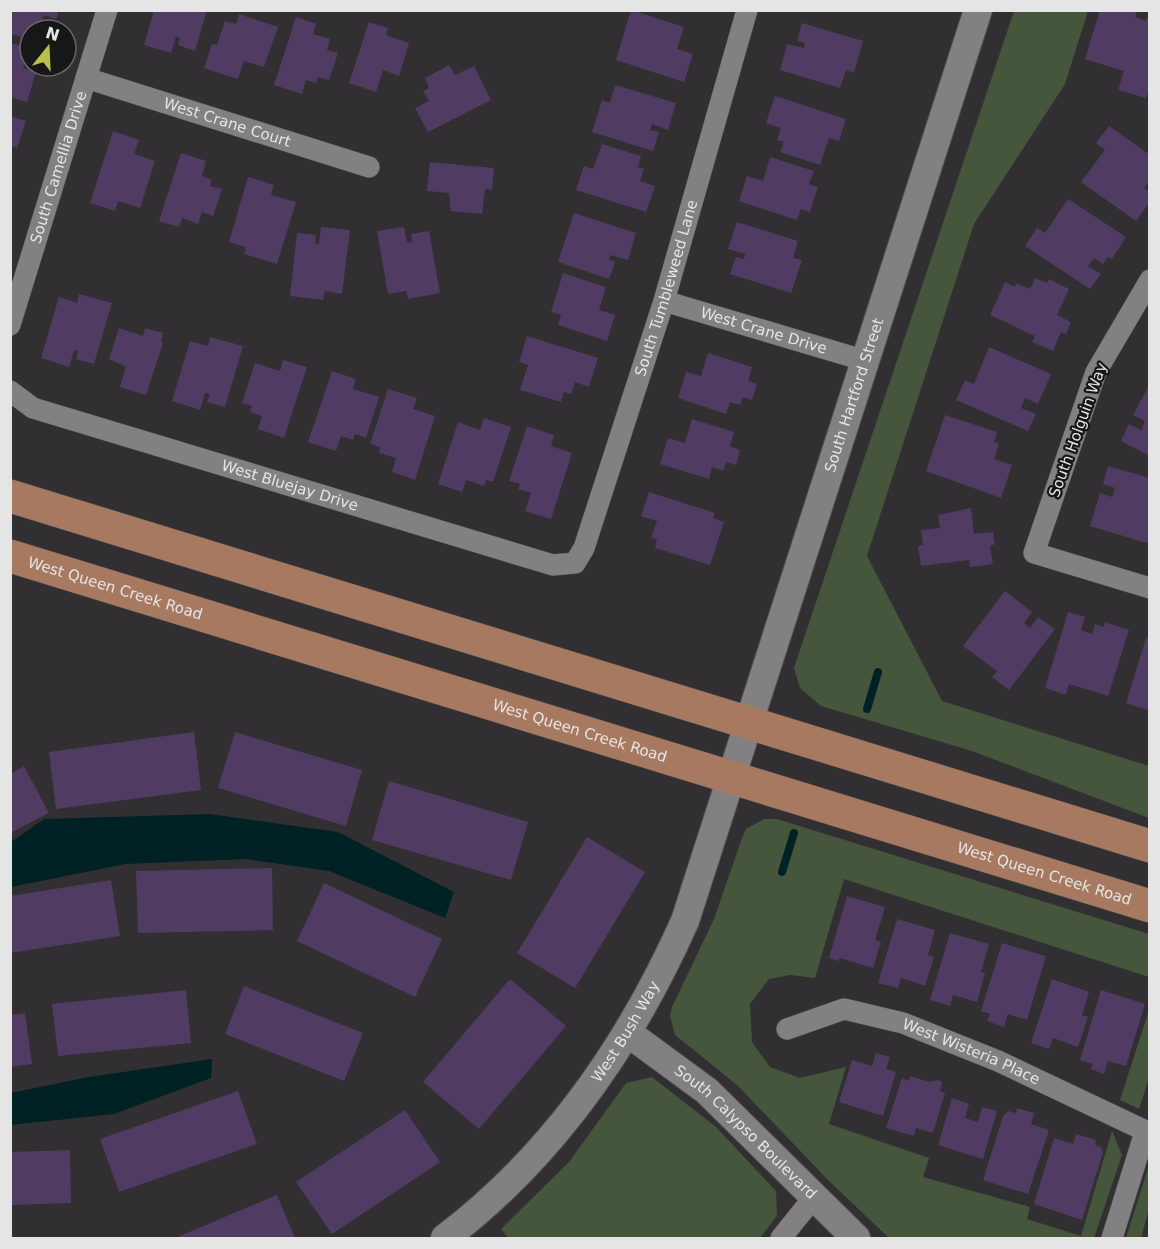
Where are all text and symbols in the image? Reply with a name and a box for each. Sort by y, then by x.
north arrow [18,18,78,78]
text: N [43,23,62,45]
street label: South Camellia Drive [27,89,90,246]
street label: West Crane Court [161,94,293,151]
street label: South Tumbleweed Lane [631,198,701,379]
street label: West Crane Drive [698,303,829,358]
street label: South Hartford Street [821,316,887,475]
street label: South Holguin Way [1045,360,1111,500]
street label: West Bluejay Drive [219,456,361,515]
street label: West Queen Creek Road [26,553,205,624]
street label: West Queen Creek Road [490,696,669,766]
street label: West Queen Creek Road [955,838,1134,909]
street label: West Bush Way [588,978,663,1086]
street label: West Wisteria Place [900,1015,1043,1089]
street label: South Calypso Boulevard [671,1061,820,1203]

